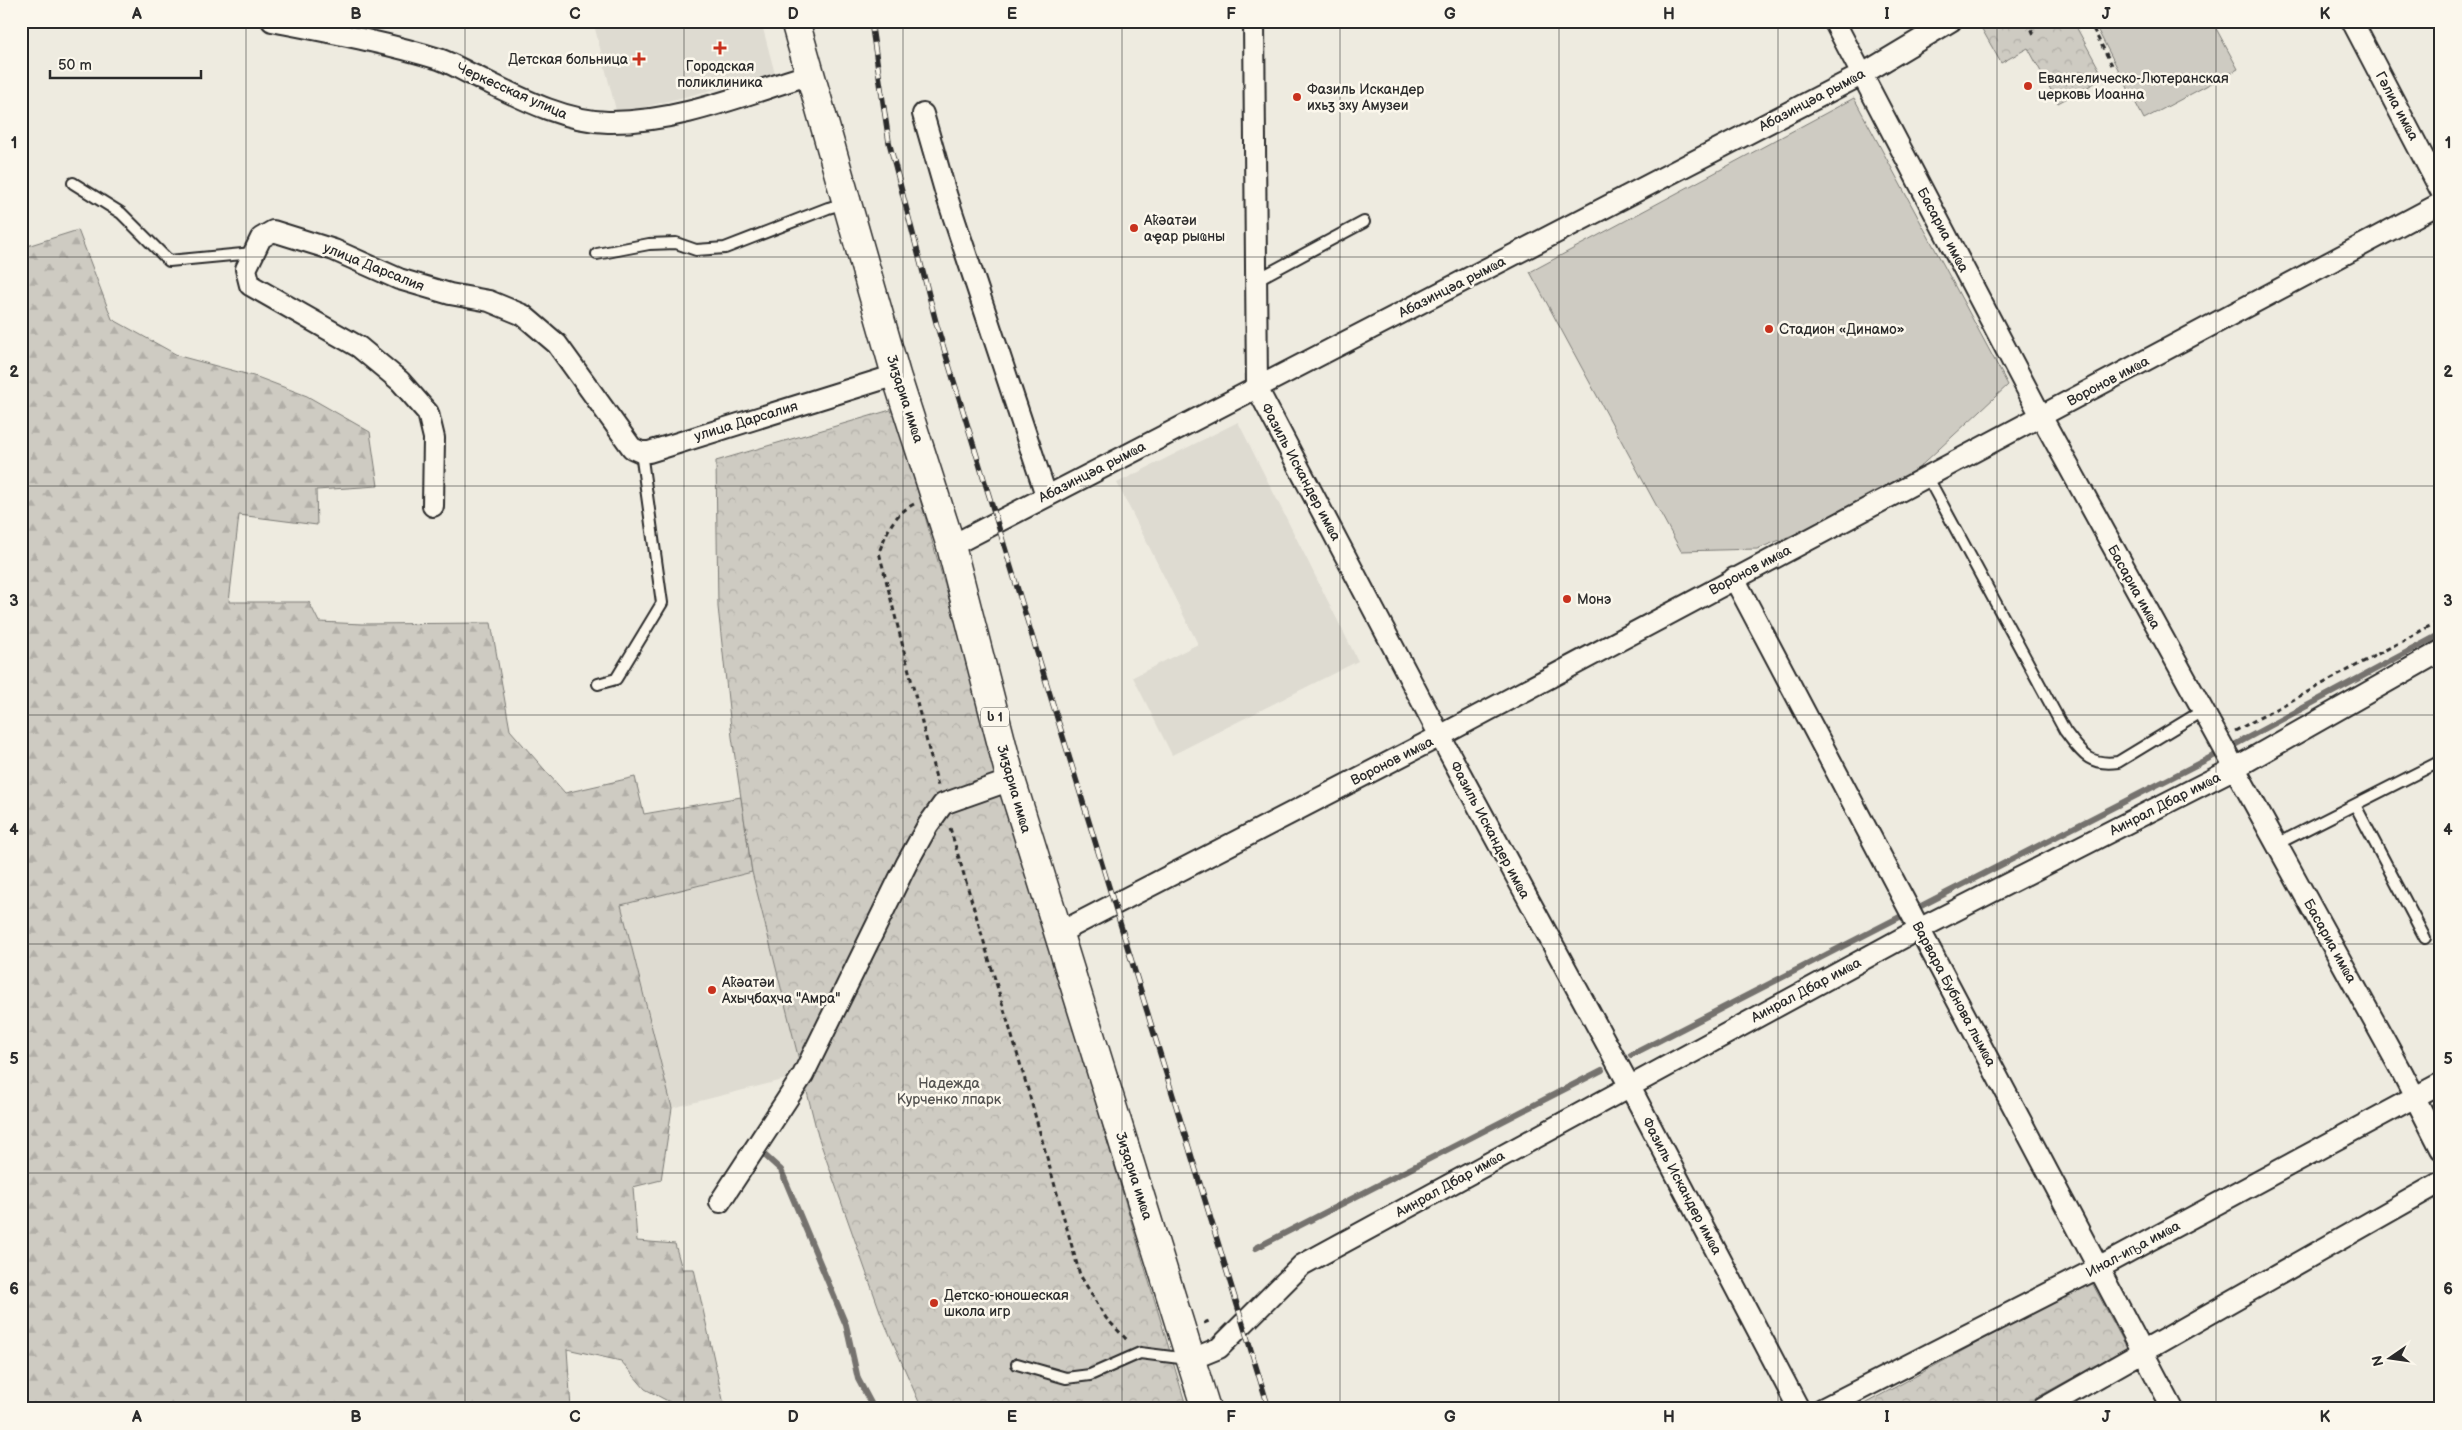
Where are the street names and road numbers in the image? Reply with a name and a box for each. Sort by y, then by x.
street label: Черкесская улица [454,59,571,123]
street label: Абазинцәа рымҩа [1755,65,1869,136]
street label: Гәлиа имҩа [2372,69,2423,144]
street label: Басариа имҩа [1914,185,1973,276]
street label: улица Дарсалия [321,239,427,295]
street label: Абазинцәа рымҩа [1395,252,1509,322]
street label: Воронов имҩа [2064,352,2153,410]
street label: Ӡиӡариа имҩа [883,353,927,446]
street label: улица Дарсалия [692,397,800,445]
street label: Фазиль Искандер имҩа [1257,400,1345,544]
street label: Абазинцәа рымҩа [1035,437,1149,507]
street label: Воронов имҩа [1706,541,1795,599]
street label: Басариа имҩа [2104,542,2164,633]
road number: ს 1 [981,708,1009,726]
street label: Воронов имҩа [1348,733,1437,789]
street label: Ӡиӡариа имҩа [993,743,1035,836]
street label: Фазиль Искандер имҩа [1446,758,1534,902]
street label: Аинрал Дбар имҩа [2106,768,2224,840]
street label: Басариа имҩа [2300,896,2360,987]
street label: Варвара Бубнова лымҩа [1909,919,2000,1070]
street label: Аинрал Дбар имҩа [1747,953,1865,1027]
street label: Фазиль Искандер имҩа [1638,1114,1726,1258]
street label: Ӡиӡариа имҩа [1112,1130,1156,1223]
street label: Аинрал Дбар имҩа [1392,1147,1508,1222]
street label: Инал-иҧа имҩа [2083,1217,2184,1281]

